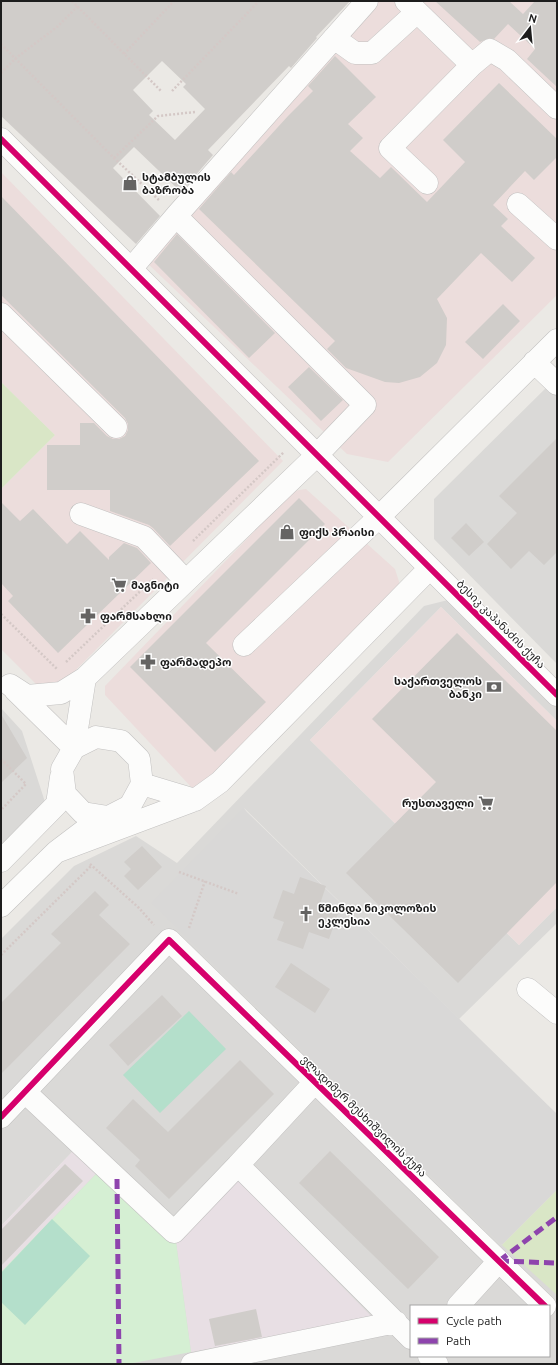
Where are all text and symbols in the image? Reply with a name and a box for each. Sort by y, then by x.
north arrow [510,8,550,48]
text: N [527,11,538,25]
place label: სტამბულის ბაზრობა [142,171,211,196]
shop icon: სტამბულის ბაზრობა [121,174,139,192]
shop icon: ფიქს პრაისი [278,523,296,541]
place label: ფიქს პრაისი [299,526,375,539]
supermarket icon: მაგნიტი [110,576,128,594]
street label: ბესიკ კაპანაძის ქუჩა [454,577,548,671]
place label: მაგნიტი [131,579,180,592]
pharmacy icon: ფარმსახლი [79,607,97,625]
place label: ფარმსახლი [100,610,172,623]
pharmacy icon: ფარმადეპო [139,653,157,671]
place label: ფარმადეპო [160,656,231,669]
place label: საქართველოს ბანკი [394,675,482,701]
bank icon: საქართველოს ბანკი [485,678,503,696]
supermarket icon: რუსთაველი [477,794,495,812]
place label: რუსთაველი [402,797,474,810]
place label: წმინდა ნიკოლოზის ეკლესია [318,902,436,928]
church icon: წმინდა ნიკოლოზის ეკლესია [297,905,315,923]
street label: ვლადიმერ მესხიშვილის ქუჩა [298,1053,429,1180]
legend [410,1305,550,1357]
text: Cycle path [446,1314,502,1327]
text: Path [446,1334,471,1347]

